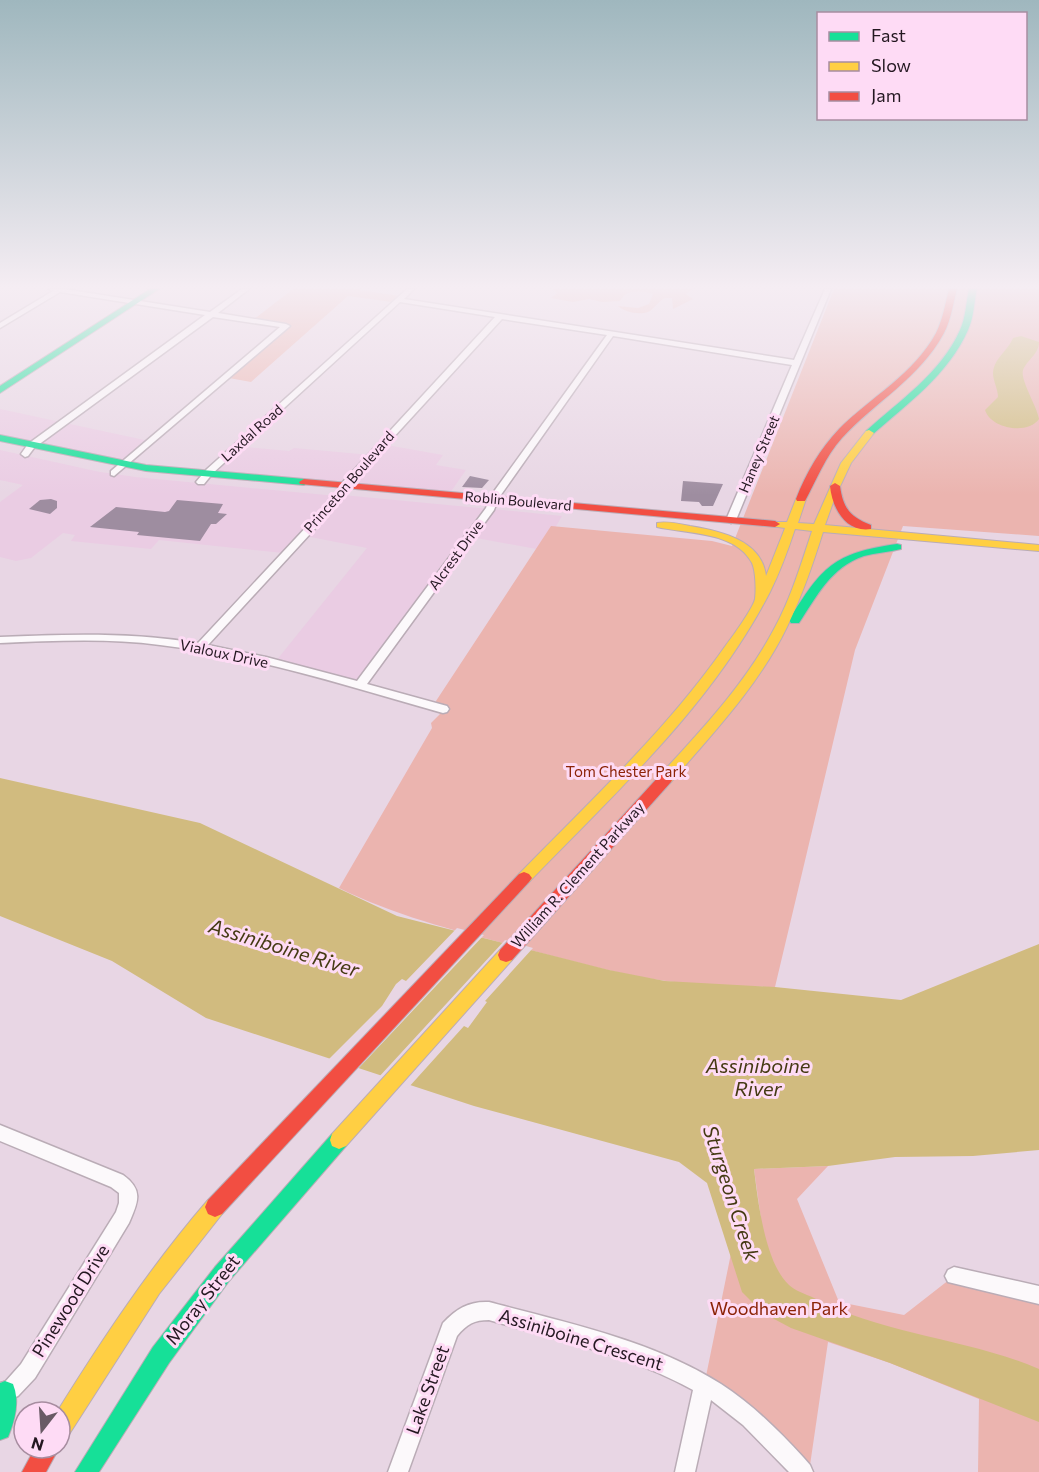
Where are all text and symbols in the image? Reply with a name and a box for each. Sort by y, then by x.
legend [817,12,1027,120]
text: Fast [871,24,906,46]
text: Slow [871,54,911,76]
text: Jam [871,84,901,106]
street label: Laxdal Road [217,401,286,465]
street label: Haney Street [735,412,783,495]
street label: Princeton Boulevard [300,428,397,536]
street label: Roblin Boulevard [464,487,572,514]
street label: Alcrest Drive [425,517,486,593]
street label: Vialoux Drive [178,635,270,671]
park label: Tom Chester Park [565,762,687,780]
street label: William R. Clement Parkway [507,797,648,951]
water label: Assiniboine River [205,913,363,982]
water label: Assiniboine River [705,1053,811,1100]
water label: Sturgeon Creek [699,1122,765,1264]
street label: Pinewood Drive [27,1240,114,1361]
street label: Moray Street [160,1250,244,1349]
park label: Woodhaven Park [710,1297,848,1319]
street label: Assiniboine Crescent [496,1304,666,1375]
street label: Lake Street [401,1342,453,1437]
north arrow [12,1400,72,1460]
text: N [29,1434,46,1456]

